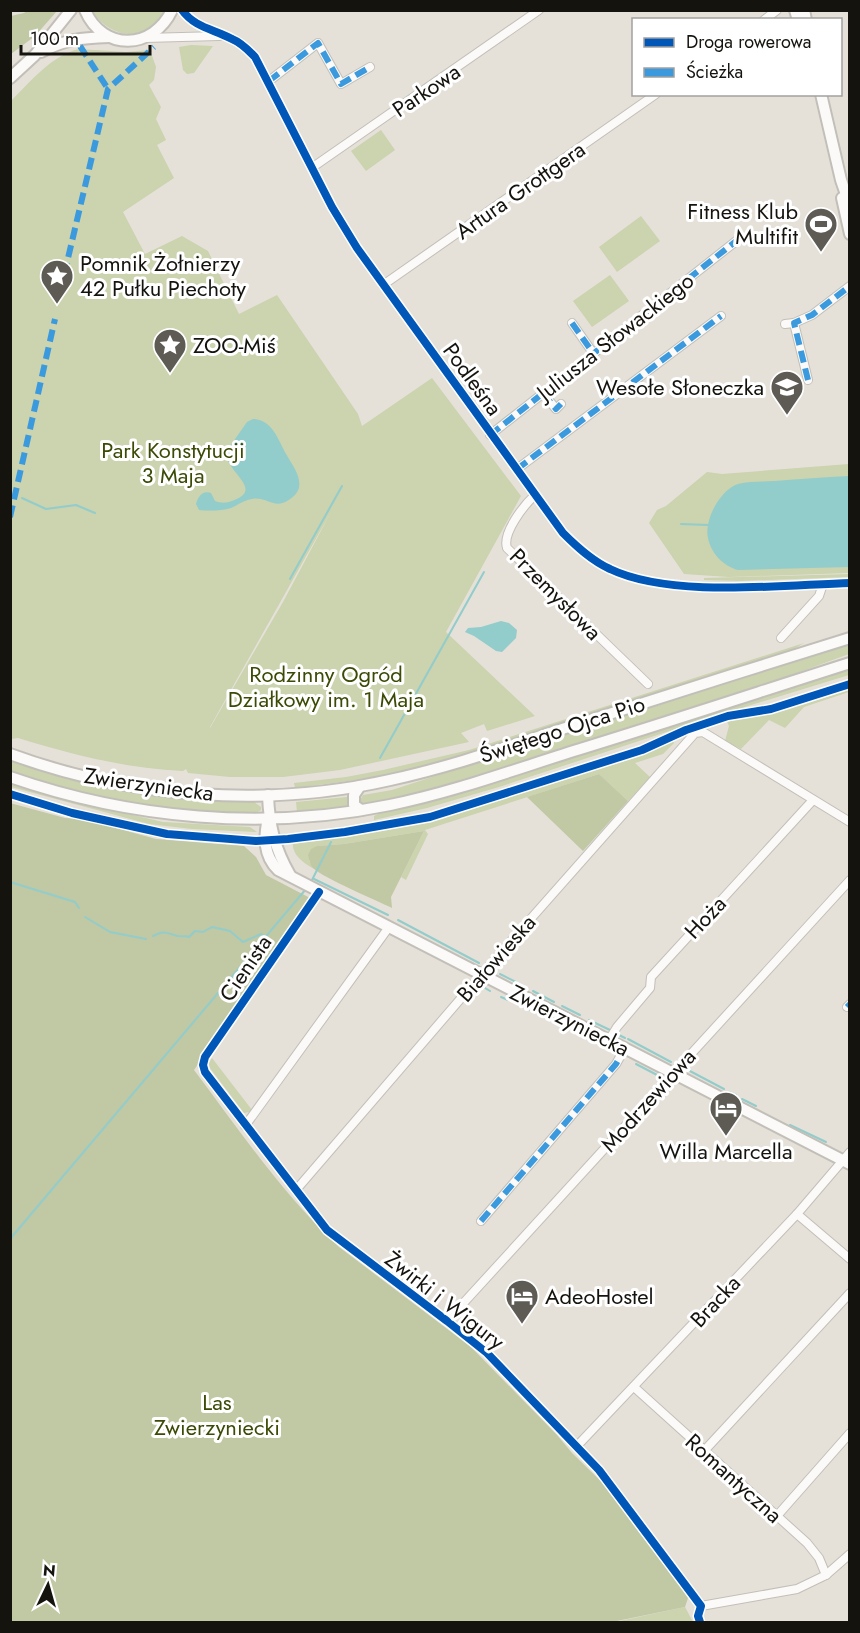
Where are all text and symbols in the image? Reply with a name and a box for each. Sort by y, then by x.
scale bar [21,18,150,56]
legend [632,18,842,96]
text: 100 m [30,26,79,52]
text: Droga rowerowa [686,29,811,55]
street label: Parkowa [386,55,466,125]
text: Ścieżka [686,59,743,85]
street label: Artura Grottgera [448,133,592,247]
place label: Fitness Klub Multifit [687,195,799,252]
sports icon: Fitness Klub Multifit [803,206,839,253]
place label: Pomnik Żołnierzy 42 Pułku Piechoty [80,247,246,304]
place icon: Pomnik Żołnierzy 42 Pułku Piechoty [39,258,75,305]
street label: Juliusza Słowackiego [527,264,700,409]
place icon: ZOO-Miś [152,327,188,374]
place label: ZOO-Miś [193,329,276,361]
street label: Podleśna [436,336,510,422]
school or university icon: Wesołe Słoneczka [769,369,805,416]
place label: Wesołe Słoneczka [596,371,764,403]
park label: Park Konstytucji 3 Maja [101,434,245,491]
street label: Przemysłowa [503,541,609,647]
park label: Rodzinny Ogród Działkowy im. 1 Maja [228,658,424,715]
street label: Świętego Ojca Pio [475,687,649,771]
street label: Zwierzyniecka [82,759,216,809]
street label: Hoża [677,888,733,946]
street label: Białowieska [449,907,543,1009]
street label: Cienista [211,928,279,1008]
street label: Zwierzyniecka [505,976,635,1064]
street label: Modrzewiowa [593,1041,703,1159]
hotel icon: Willa Marcella [708,1090,744,1137]
place label: Willa Marcella [660,1135,792,1167]
street label: Żwirki i Wigury [378,1243,512,1357]
street label: Bracka [682,1268,748,1334]
hotel icon: AdeoHostel [504,1278,540,1325]
place label: AdeoHostel [545,1280,654,1312]
park label: Las Zwierzyniecki [154,1386,280,1443]
street label: Romantyczna [678,1426,790,1530]
north arrow [18,1555,78,1615]
text: N [42,1559,57,1583]

